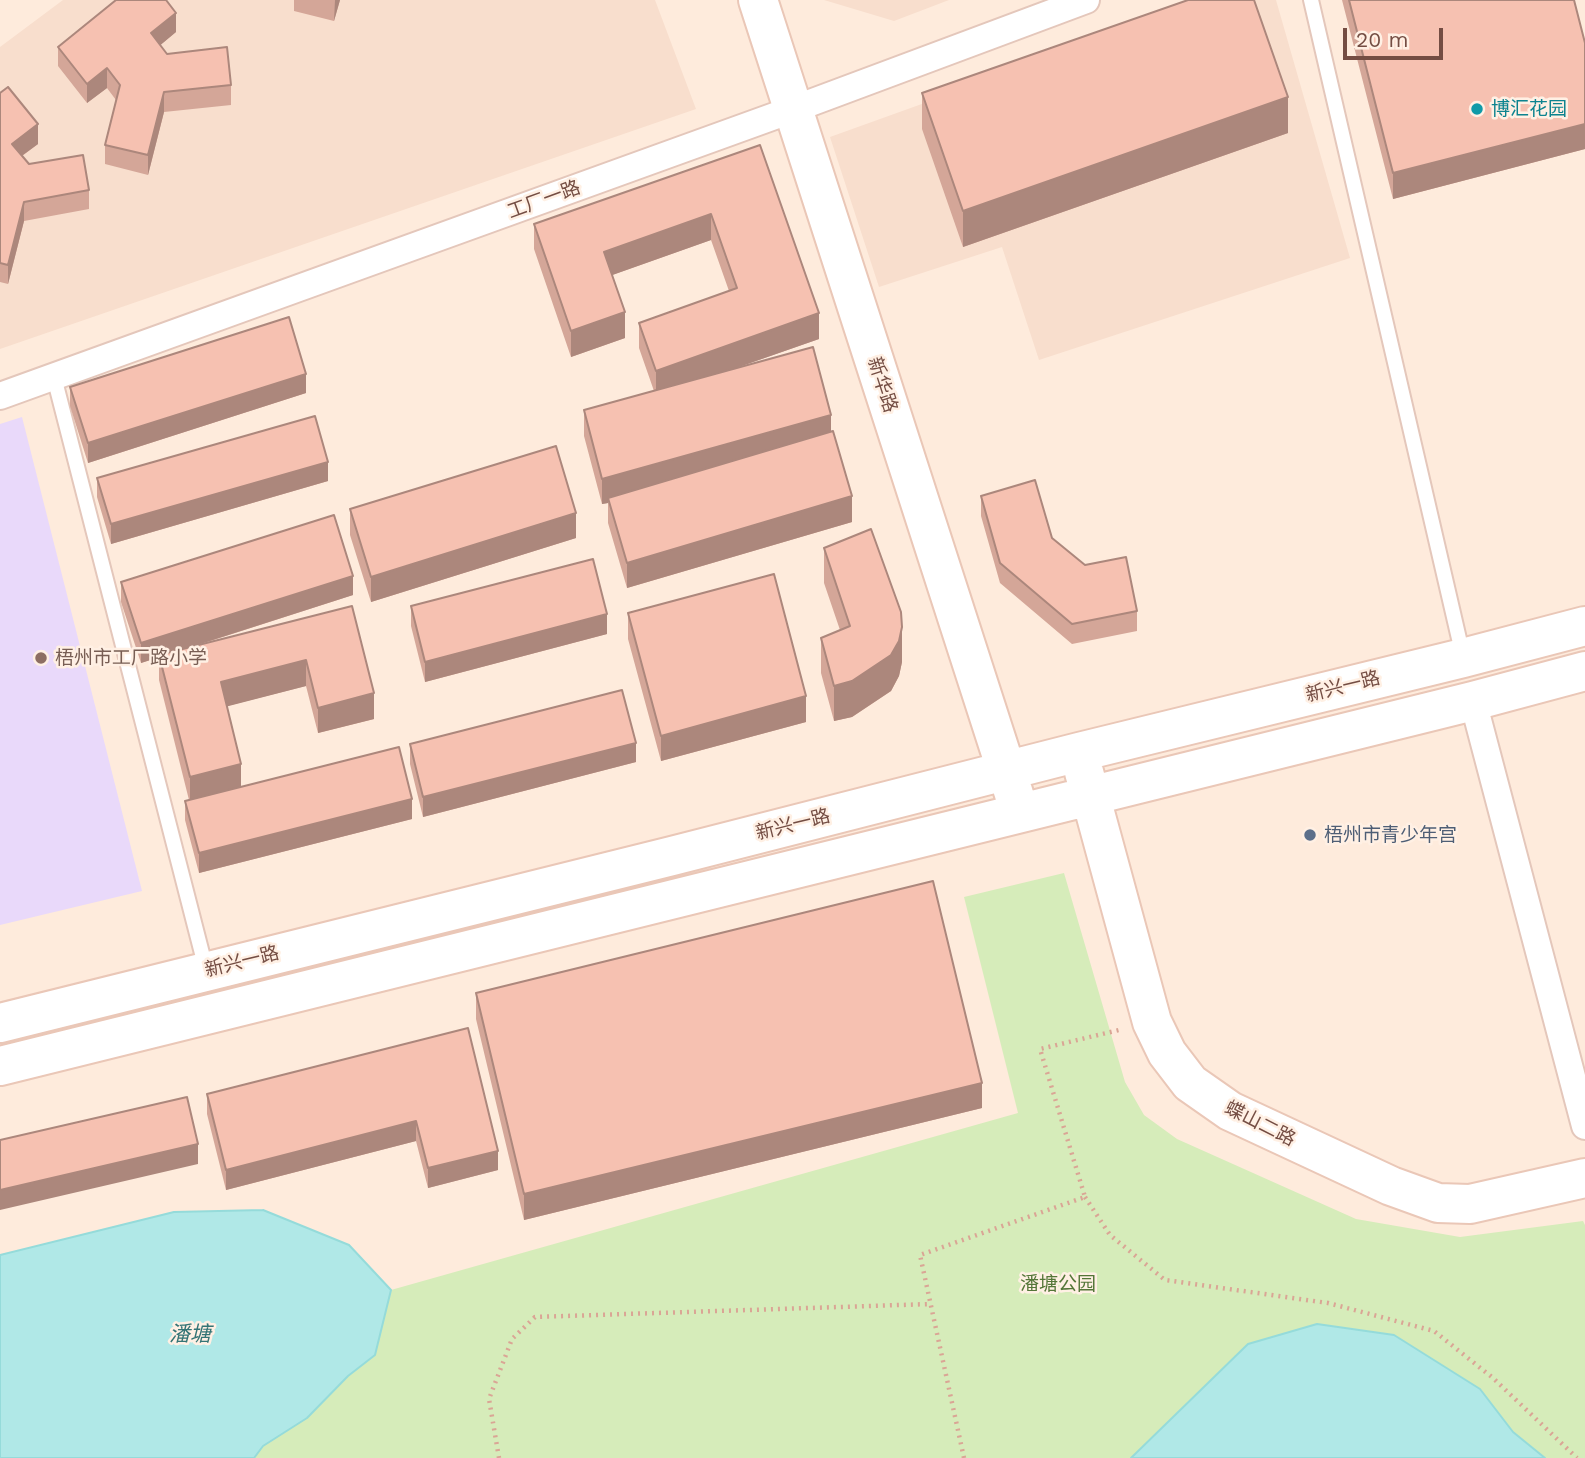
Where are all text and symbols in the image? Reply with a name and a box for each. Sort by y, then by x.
scale bar [1347,14,1447,58]
text: 20 m [1356,27,1408,52]
place label: 博汇花园 [1491,98,1567,120]
marker: 博汇花园 [1469,101,1485,117]
street label: 工厂一路 [504,176,584,224]
street label: 新华路 [862,354,902,416]
place label: 梧州市工厂路小学 [55,647,207,669]
marker: 梧州市工厂路小学 [33,650,49,666]
street label: 新兴一路 [1303,667,1383,707]
street label: 新兴一路 [753,805,833,845]
place label: 梧州市青少年宫 [1324,824,1457,846]
marker: 梧州市青少年宫 [1302,827,1318,843]
street label: 新兴一路 [202,942,282,982]
street label: 蝶山二路 [1221,1097,1299,1151]
park label: 潘塘公园 [1020,1273,1096,1295]
water label: 潘塘 [169,1322,211,1348]

